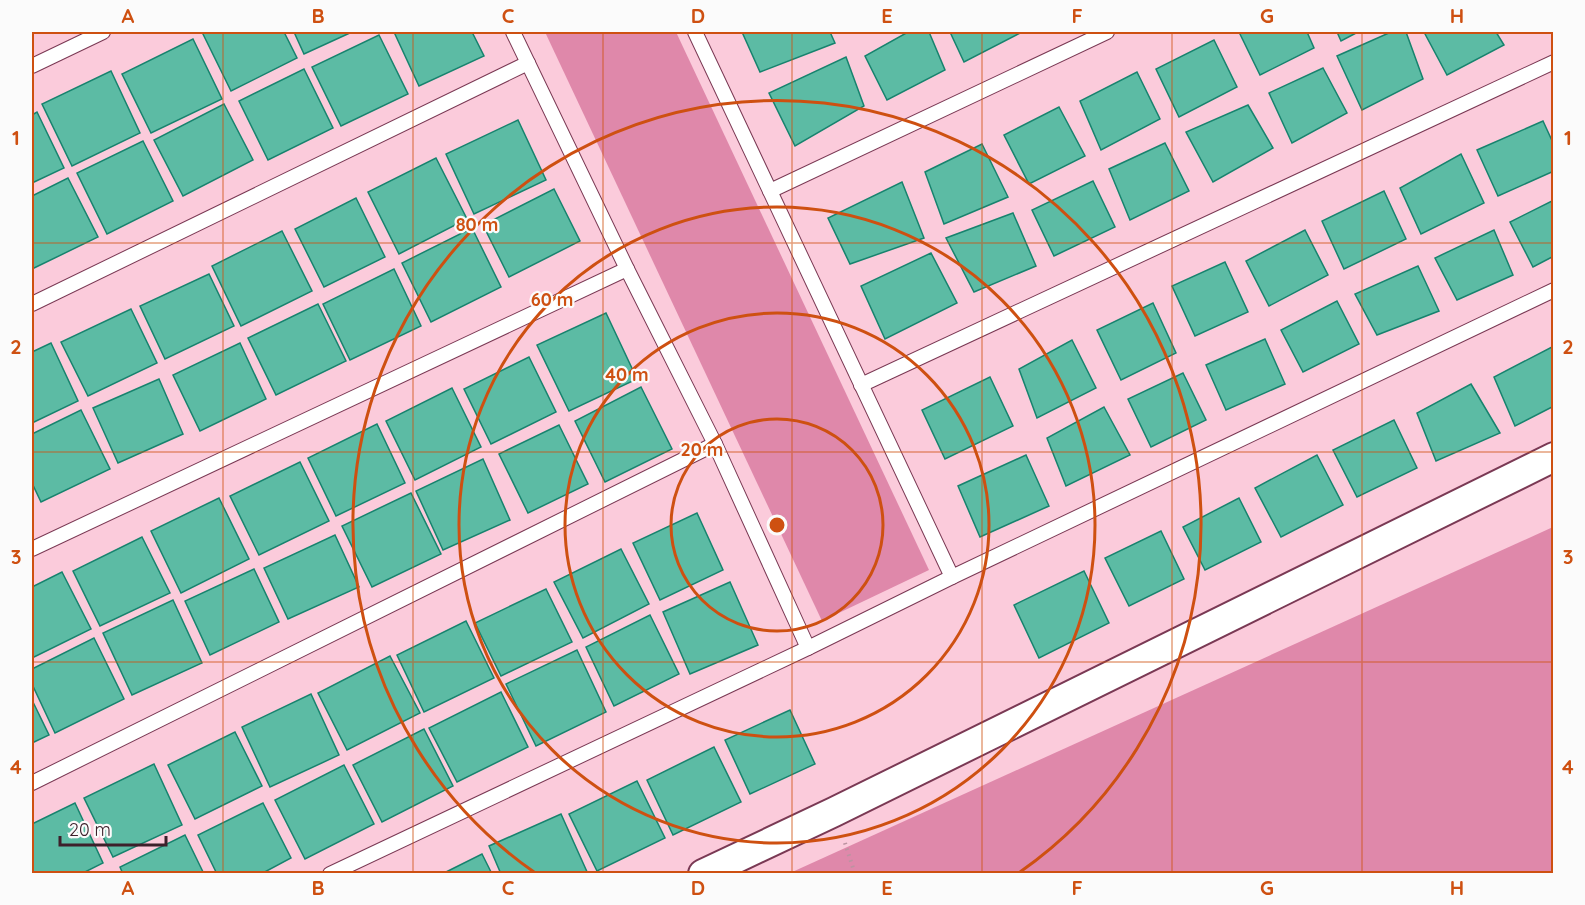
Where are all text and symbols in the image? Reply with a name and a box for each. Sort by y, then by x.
text: A [122,3,135,28]
text: B [311,3,325,28]
text: C [502,3,515,28]
text: D [691,3,705,28]
text: E [881,3,893,28]
text: F [1071,3,1083,28]
text: G [1260,3,1274,28]
text: H [1450,3,1464,28]
text: 1 [12,125,20,150]
text: 1 [1564,125,1572,150]
text: 80 m [456,213,498,236]
text: 60 m [531,288,573,311]
text: 2 [10,334,22,359]
text: 2 [1562,334,1574,359]
text: 40 m [605,363,649,386]
text: 20 m [681,438,723,461]
centre of rings [767,515,787,535]
text: 3 [11,544,21,569]
text: 3 [1563,544,1573,569]
text: 4 [10,754,22,779]
text: 4 [1562,754,1574,779]
scale bar [60,809,166,847]
text: 20 m [69,818,111,841]
text: A [122,875,135,900]
text: B [311,875,325,900]
text: C [502,875,515,900]
text: D [691,875,705,900]
text: E [881,875,893,900]
text: F [1071,875,1083,900]
text: G [1260,875,1274,900]
text: H [1450,875,1464,900]

